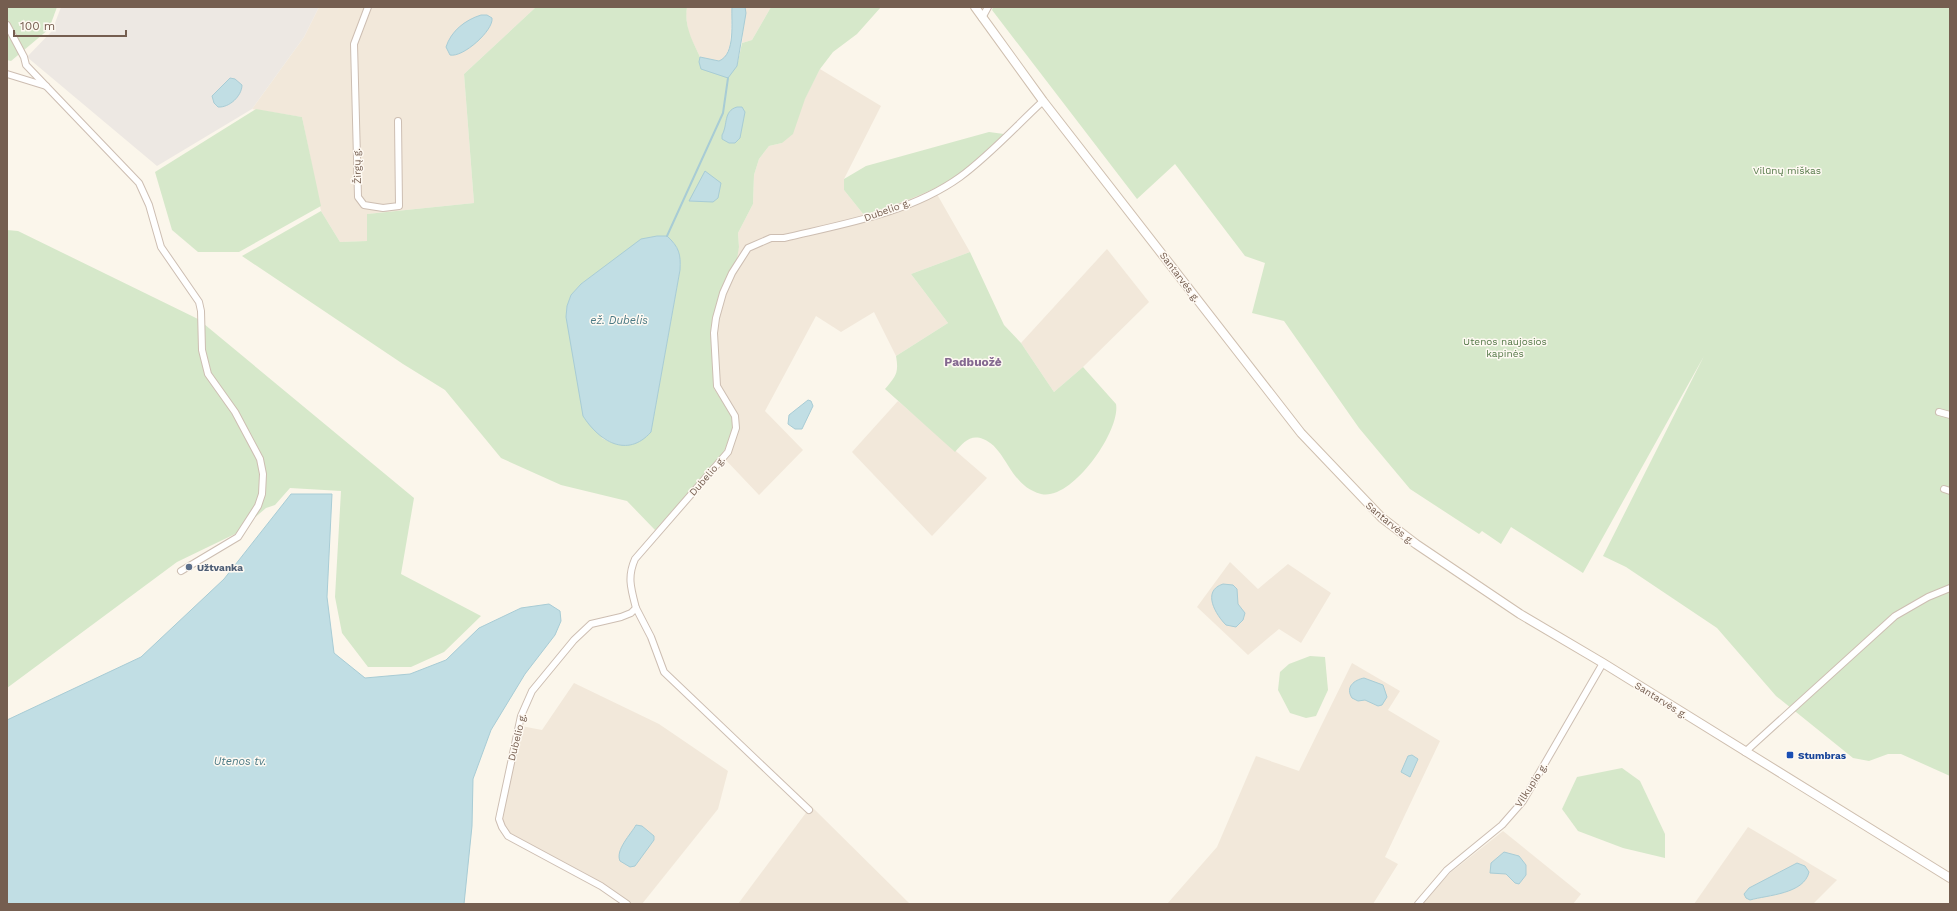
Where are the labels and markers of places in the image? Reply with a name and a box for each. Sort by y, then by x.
marker: Užtvanka [184,562,194,572]
place label: Užtvanka [197,562,243,573]
marker: Stumbras [1785,750,1795,760]
place label: Stumbras [1798,750,1847,761]

